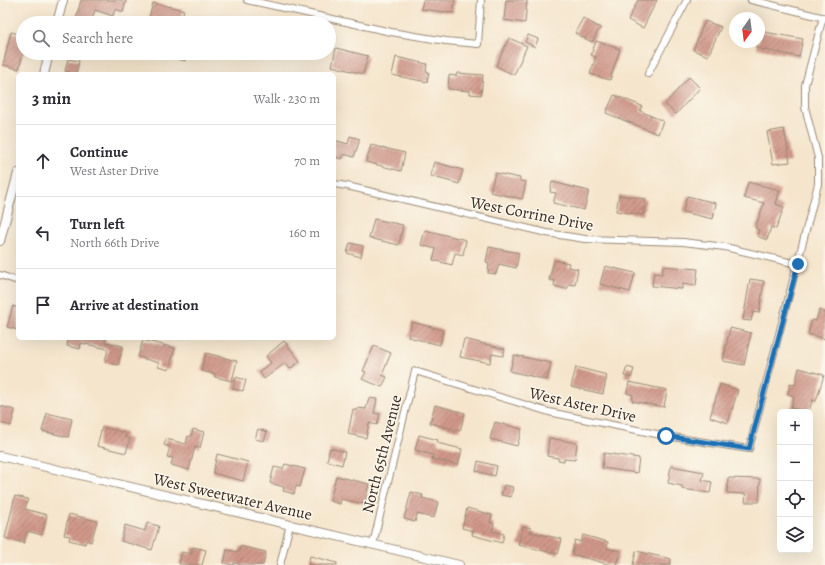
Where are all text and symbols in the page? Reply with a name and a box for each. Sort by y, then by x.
north arrow [729,12,765,48]
search box [16,16,336,60]
icon: search [30,27,52,49]
text: Search here [62,28,133,48]
text: 3 min [32,87,71,110]
text: Walk · 230 m [254,90,320,107]
text: Continue [70,142,128,162]
icon: ahead [32,150,54,172]
text: 70 m [294,152,320,169]
text: West Aster Drive [70,162,159,179]
street label: West Corrine Drive [467,191,595,237]
text: Turn left [70,214,125,234]
icon: left [32,222,54,244]
text: 160 m [289,224,320,241]
text: North 66th Drive [70,234,159,251]
route end [789,255,807,273]
icon: arrive [32,294,54,316]
text: Arrive at destination [70,295,199,315]
street label: West Aster Drive [526,382,638,428]
street label: North 65th Avenue [357,393,407,516]
map controls [777,409,813,553]
button: + [777,409,813,445]
route start [657,427,675,445]
button: − [777,445,813,481]
street label: West Sweetwater Avenue [150,468,314,526]
button: locate [777,481,813,517]
button: layers [777,517,813,553]

